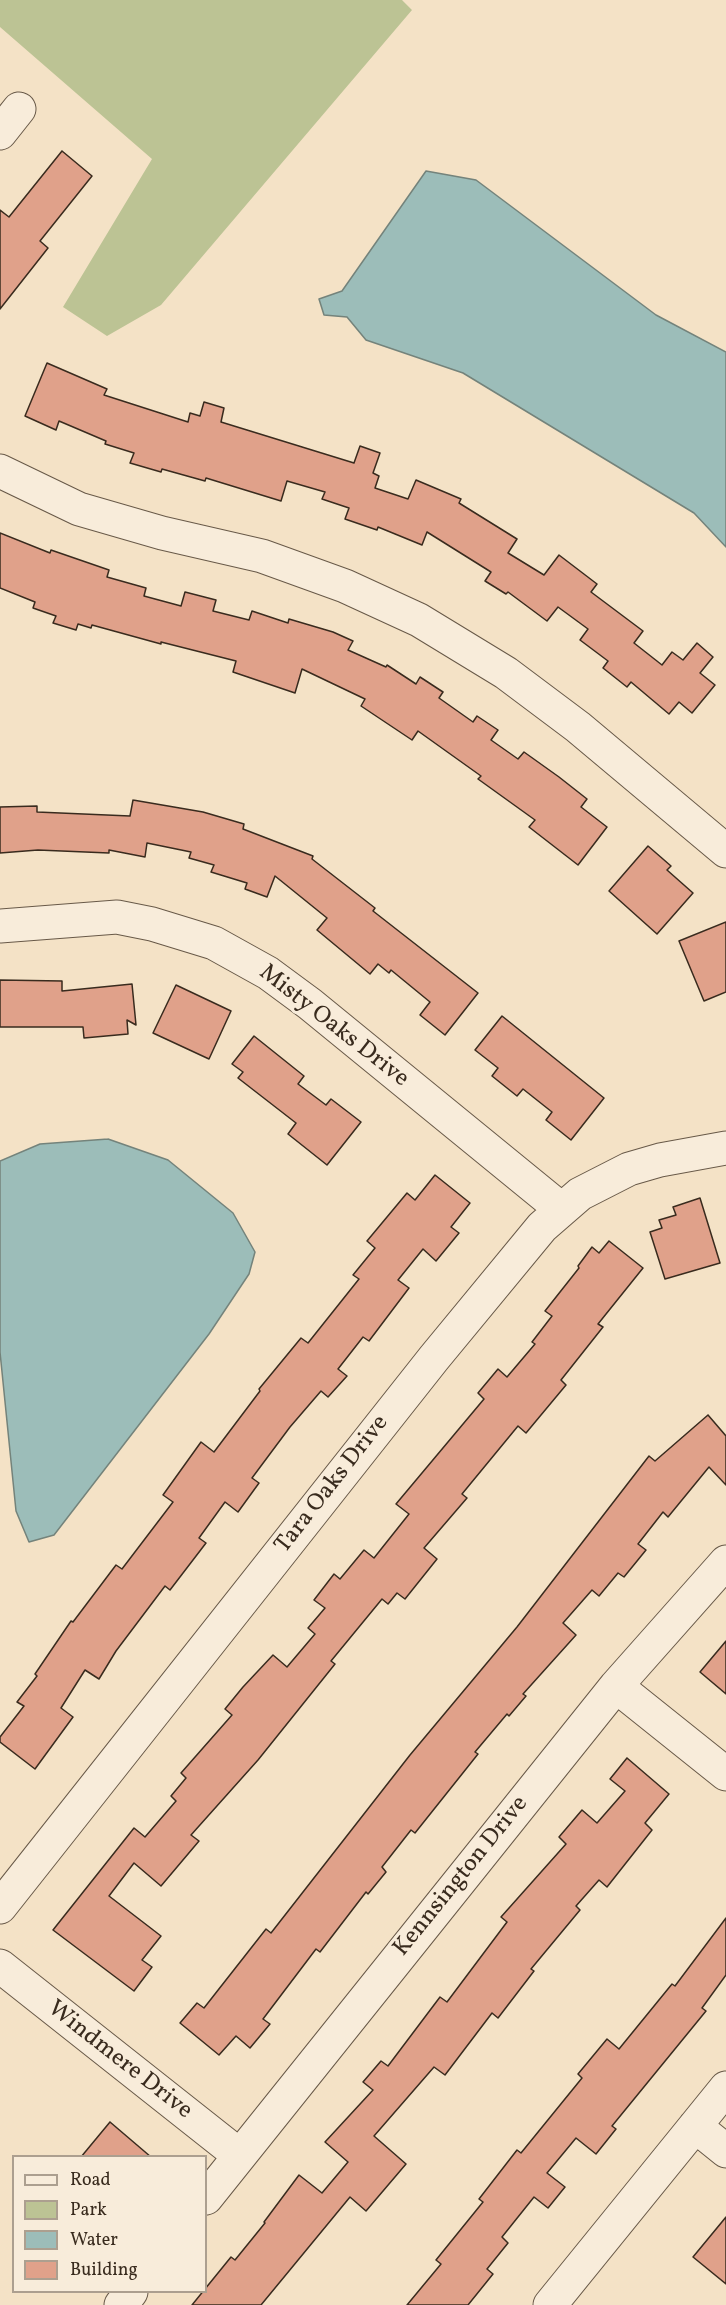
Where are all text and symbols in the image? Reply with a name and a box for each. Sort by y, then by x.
street label: Misty Oaks Drive [252,960,414,1094]
street label: Tara Oaks Drive [270,1410,396,1560]
street label: Kennsington Drive [388,1791,536,1963]
street label: Windmere Drive [41,1996,197,2126]
legend [12,2155,207,2293]
text: Road [70,2168,111,2193]
text: Park [70,2198,107,2223]
text: Water [70,2228,118,2253]
text: Building [70,2258,138,2283]

